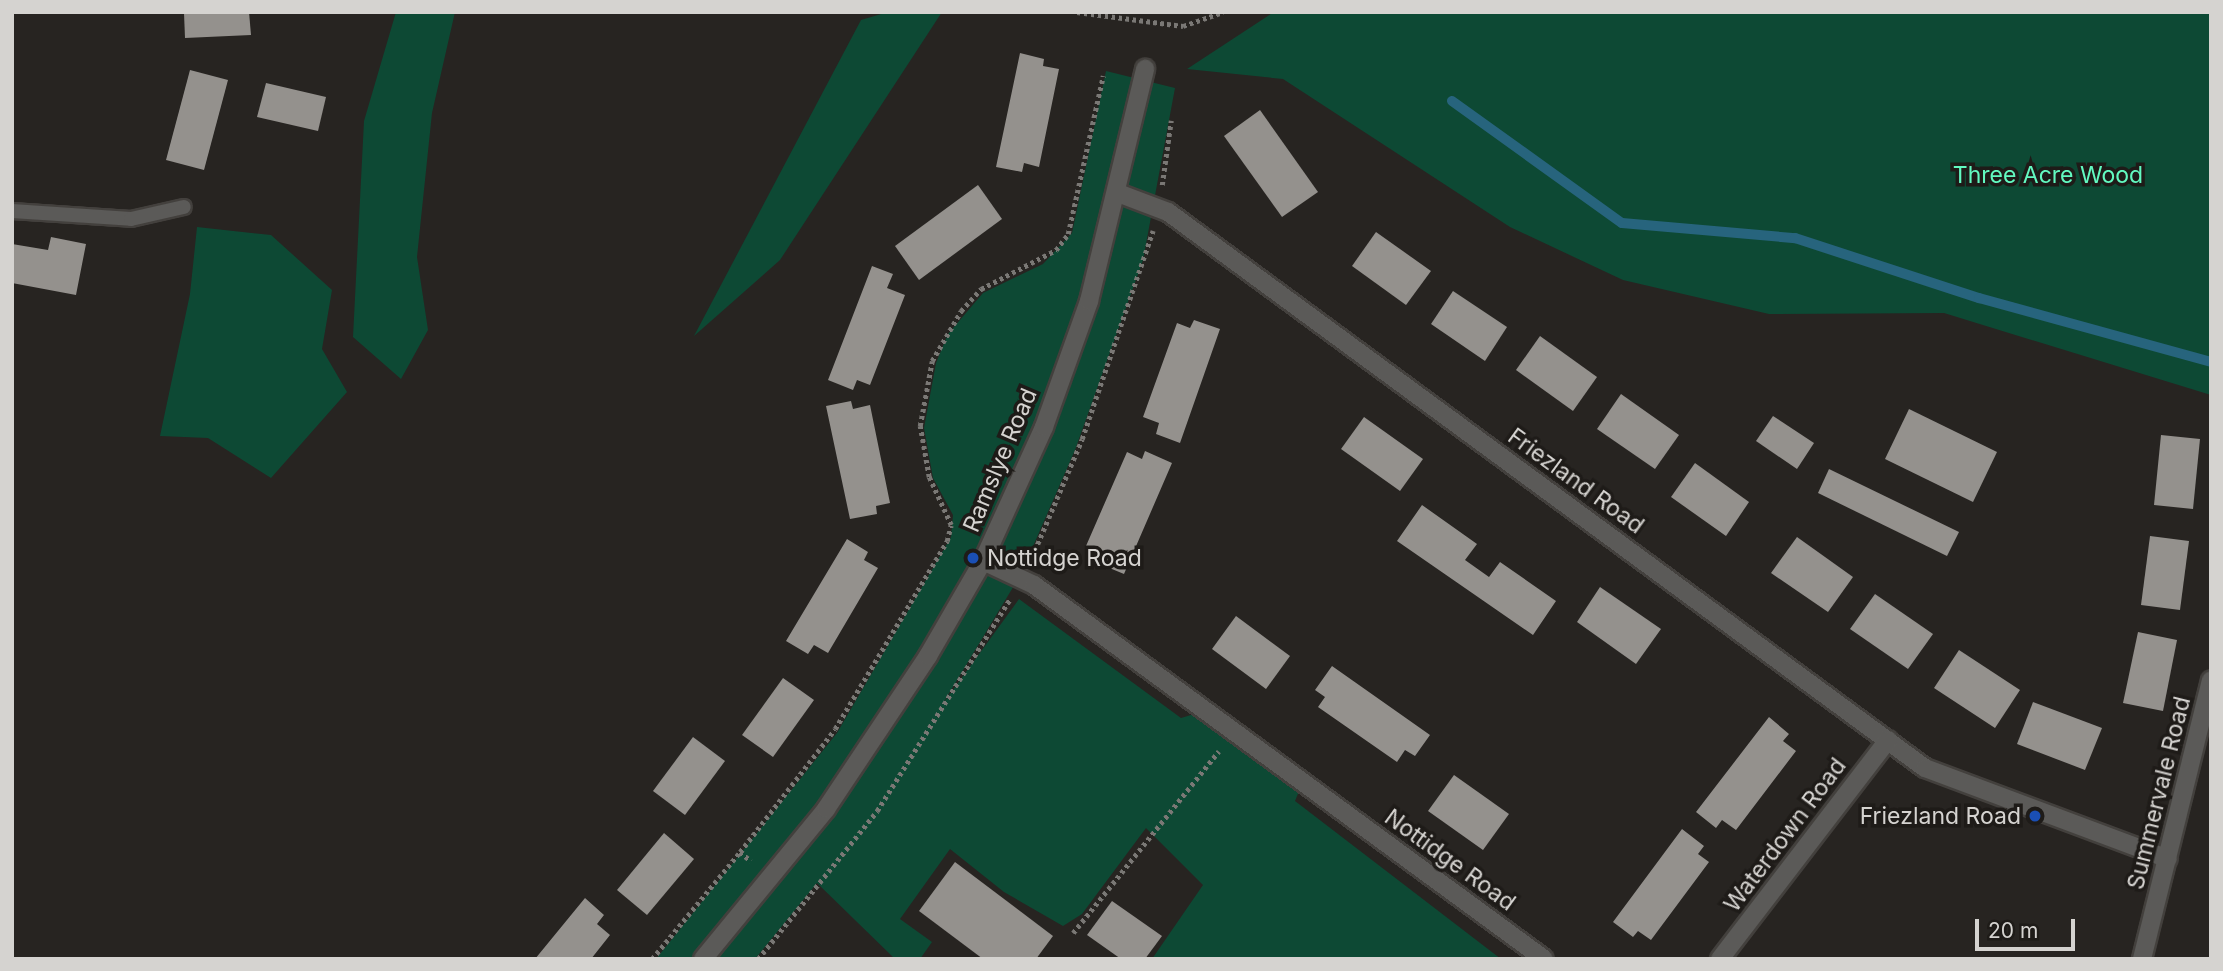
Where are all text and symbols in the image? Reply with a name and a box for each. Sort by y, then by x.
park label: Three Acre Wood [1953,161,2143,189]
street label: Ramslye Road [957,384,1043,536]
street label: Friezland Road [1503,422,1649,540]
place label: Nottidge Road [987,544,1142,572]
marker: Nottidge Road [965,550,981,566]
street label: Summervale Road [2122,694,2196,892]
street label: Waterdown Road [1718,753,1852,917]
place label: Friezland Road [1860,802,2021,830]
street label: Nottidge Road [1379,803,1521,917]
marker: Friezland Road [2027,808,2043,824]
scale bar [1978,904,2078,948]
text: 20 m [1988,918,2038,943]

